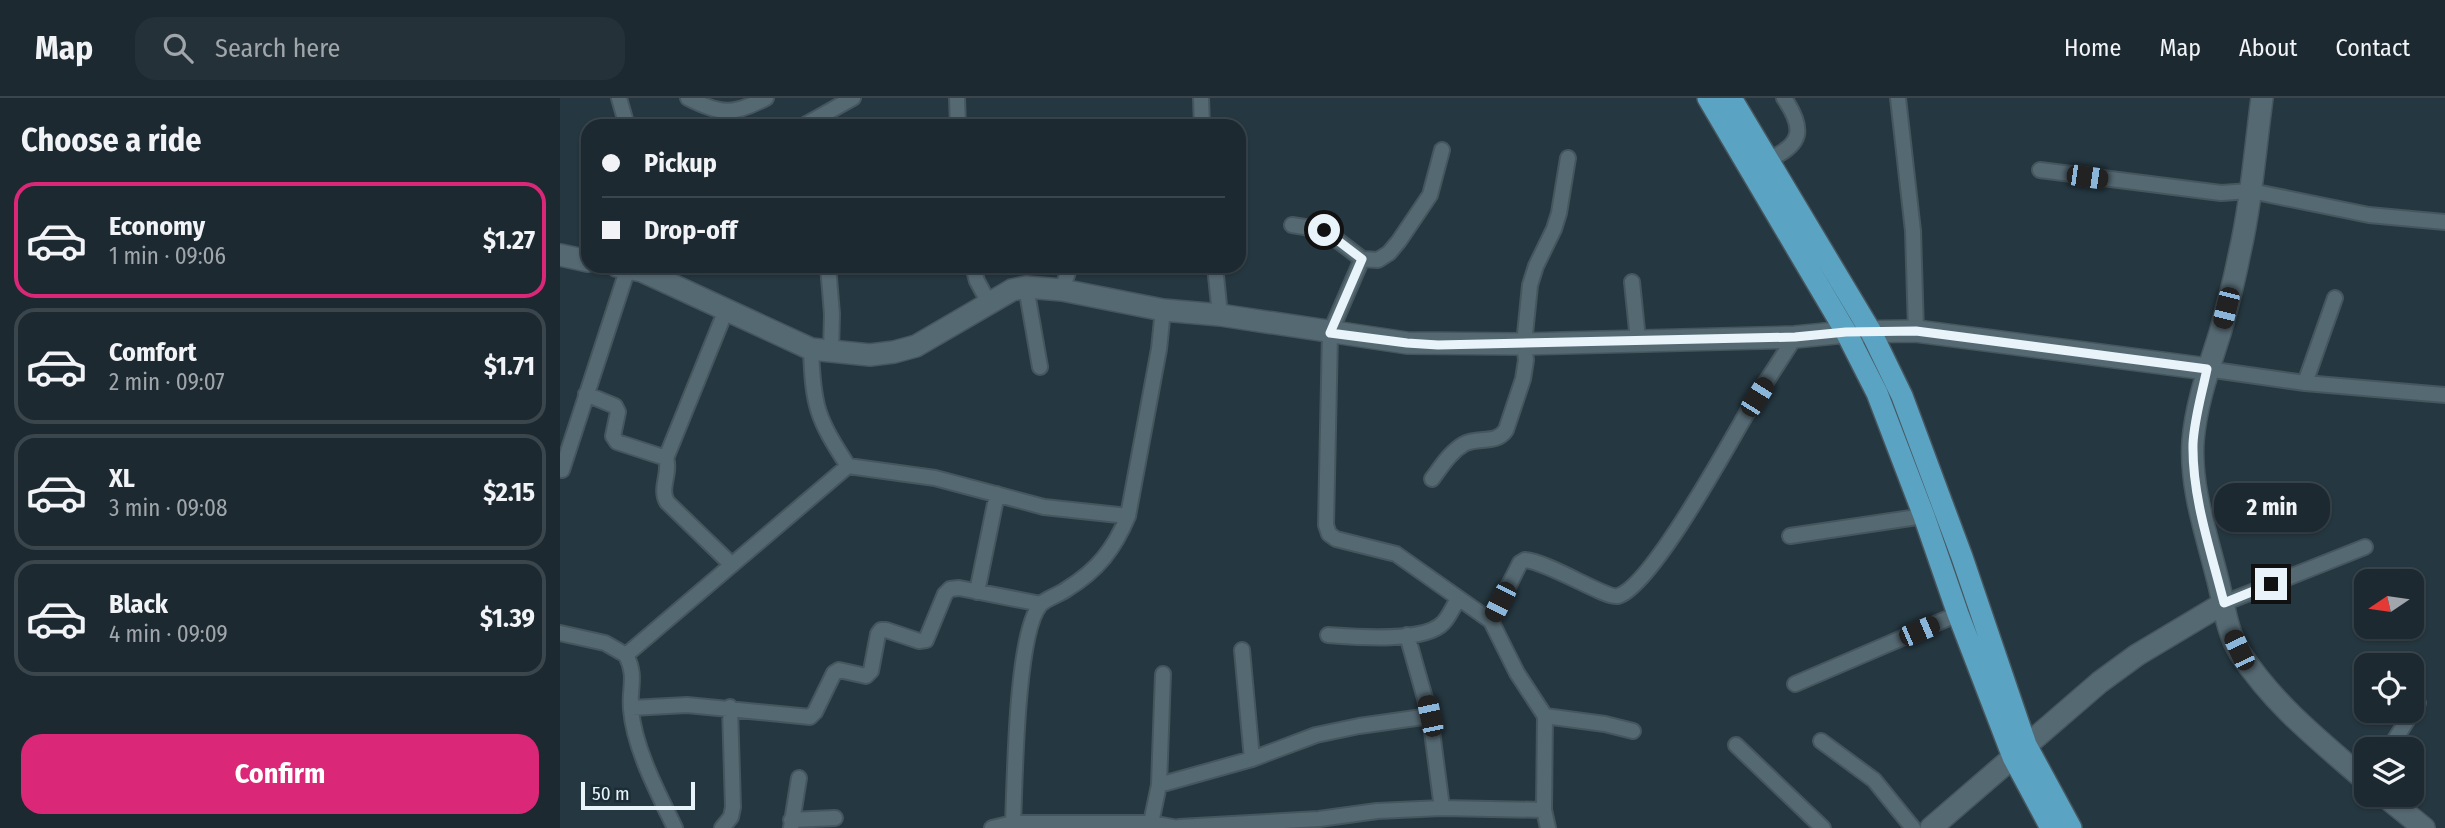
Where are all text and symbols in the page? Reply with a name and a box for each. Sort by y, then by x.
search box [135,17,625,80]
text: Map [35,28,93,68]
icon: search [159,29,197,67]
text: Search here [215,33,340,64]
text: Home [2064,34,2121,62]
text: Map [2159,34,2201,62]
text: About [2239,34,2297,62]
text: Contact [2335,34,2410,62]
text: Choose a ride [21,121,202,159]
text: Pickup [644,148,717,179]
car [2065,164,2110,190]
icon: car [25,209,88,272]
text: Economy [109,211,205,242]
route start [1308,214,1340,246]
text: Drop-off [644,215,737,246]
text: $1.27 [483,225,535,256]
text: 1 min · 09:06 [109,242,226,270]
car [2211,285,2242,331]
icon: car [25,335,88,398]
text: Comfort [109,337,197,368]
text: $1.71 [484,351,535,382]
text: 2 min · 09:07 [109,368,225,396]
car [1737,374,1778,420]
icon: car [25,461,88,524]
text: XL [109,463,135,494]
text: $2.15 [483,477,535,508]
callout: 2 min [2213,482,2329,532]
text: 2 min [2247,493,2298,521]
text: 3 min · 09:08 [109,494,227,522]
route end [2255,568,2287,600]
north arrow [2354,569,2424,639]
map controls [2354,569,2424,807]
car [1482,579,1519,625]
icon: car [25,587,88,650]
text: Black [109,589,168,620]
text: $1.39 [480,603,535,634]
car [1896,613,1943,649]
text: 4 min · 09:09 [109,620,228,648]
car [2221,627,2258,673]
button: locate [2354,653,2424,723]
car [1416,693,1445,739]
button: Confirm [21,734,539,814]
button: layers [2354,737,2424,807]
scale bar [581,779,695,811]
text: 50 m [592,782,630,805]

